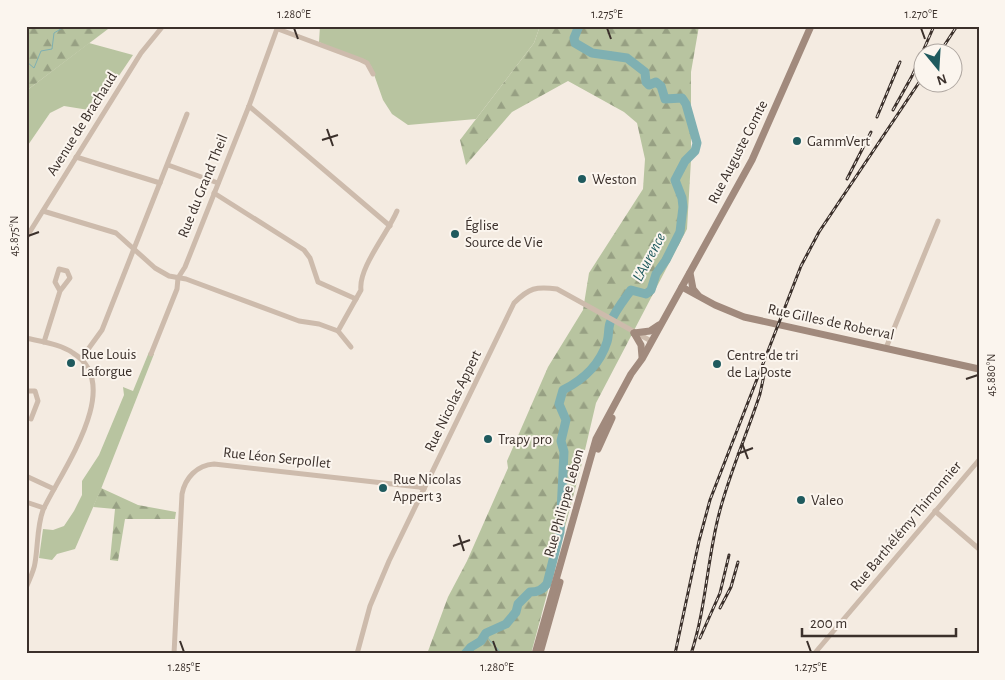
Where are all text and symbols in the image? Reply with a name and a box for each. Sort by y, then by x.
text: 1.280°E [277,8,311,20]
text: 1.275°E [591,8,623,20]
text: 1.270°E [905,8,938,20]
north arrow [912,42,962,92]
street label: Avenue de Brachaud [44,69,120,178]
text: N [935,71,949,88]
street label: Rue Auguste Comte [705,98,771,206]
street label: Rue du Grand Theil [175,132,231,240]
place label: GammVert [807,134,870,149]
marker: GammVert [791,135,803,147]
place label: Weston [592,172,637,187]
marker: Weston [576,173,588,185]
text: 45.875°N [8,216,20,256]
place label: Église Source de Vie [465,216,543,250]
marker: Église Source de Vie [449,228,461,240]
water label: L'Aurence [630,230,668,284]
street label: Rue Gilles de Roberval [766,301,896,343]
place label: Rue Louis Laforgue [81,347,136,379]
street label: Rue Nicolas Appert [422,348,484,454]
place label: Centre de tri de La Poste [727,348,799,380]
text: 45.880°N [985,354,997,396]
marker: Rue Louis Laforgue [65,357,77,369]
marker: Centre de tri de La Poste [711,358,723,370]
place label: Trapy pro [498,432,552,447]
marker: Trapy pro [482,433,494,445]
street label: Rue Léon Serpollet [222,445,332,471]
street label: Rue Philippe Lebon [541,447,587,559]
street label: Rue Barthélémy Thimonnier [848,458,965,594]
place label: Rue Nicolas Appert 3 [393,472,461,504]
marker: Rue Nicolas Appert 3 [377,482,389,494]
place label: Valeo [811,493,844,508]
marker: Valeo [795,494,807,506]
scale bar [802,605,956,637]
text: 200 m [810,616,847,631]
text: 1.285°E [168,661,200,673]
text: 1.280°E [480,661,514,673]
text: 1.275°E [795,661,827,673]

